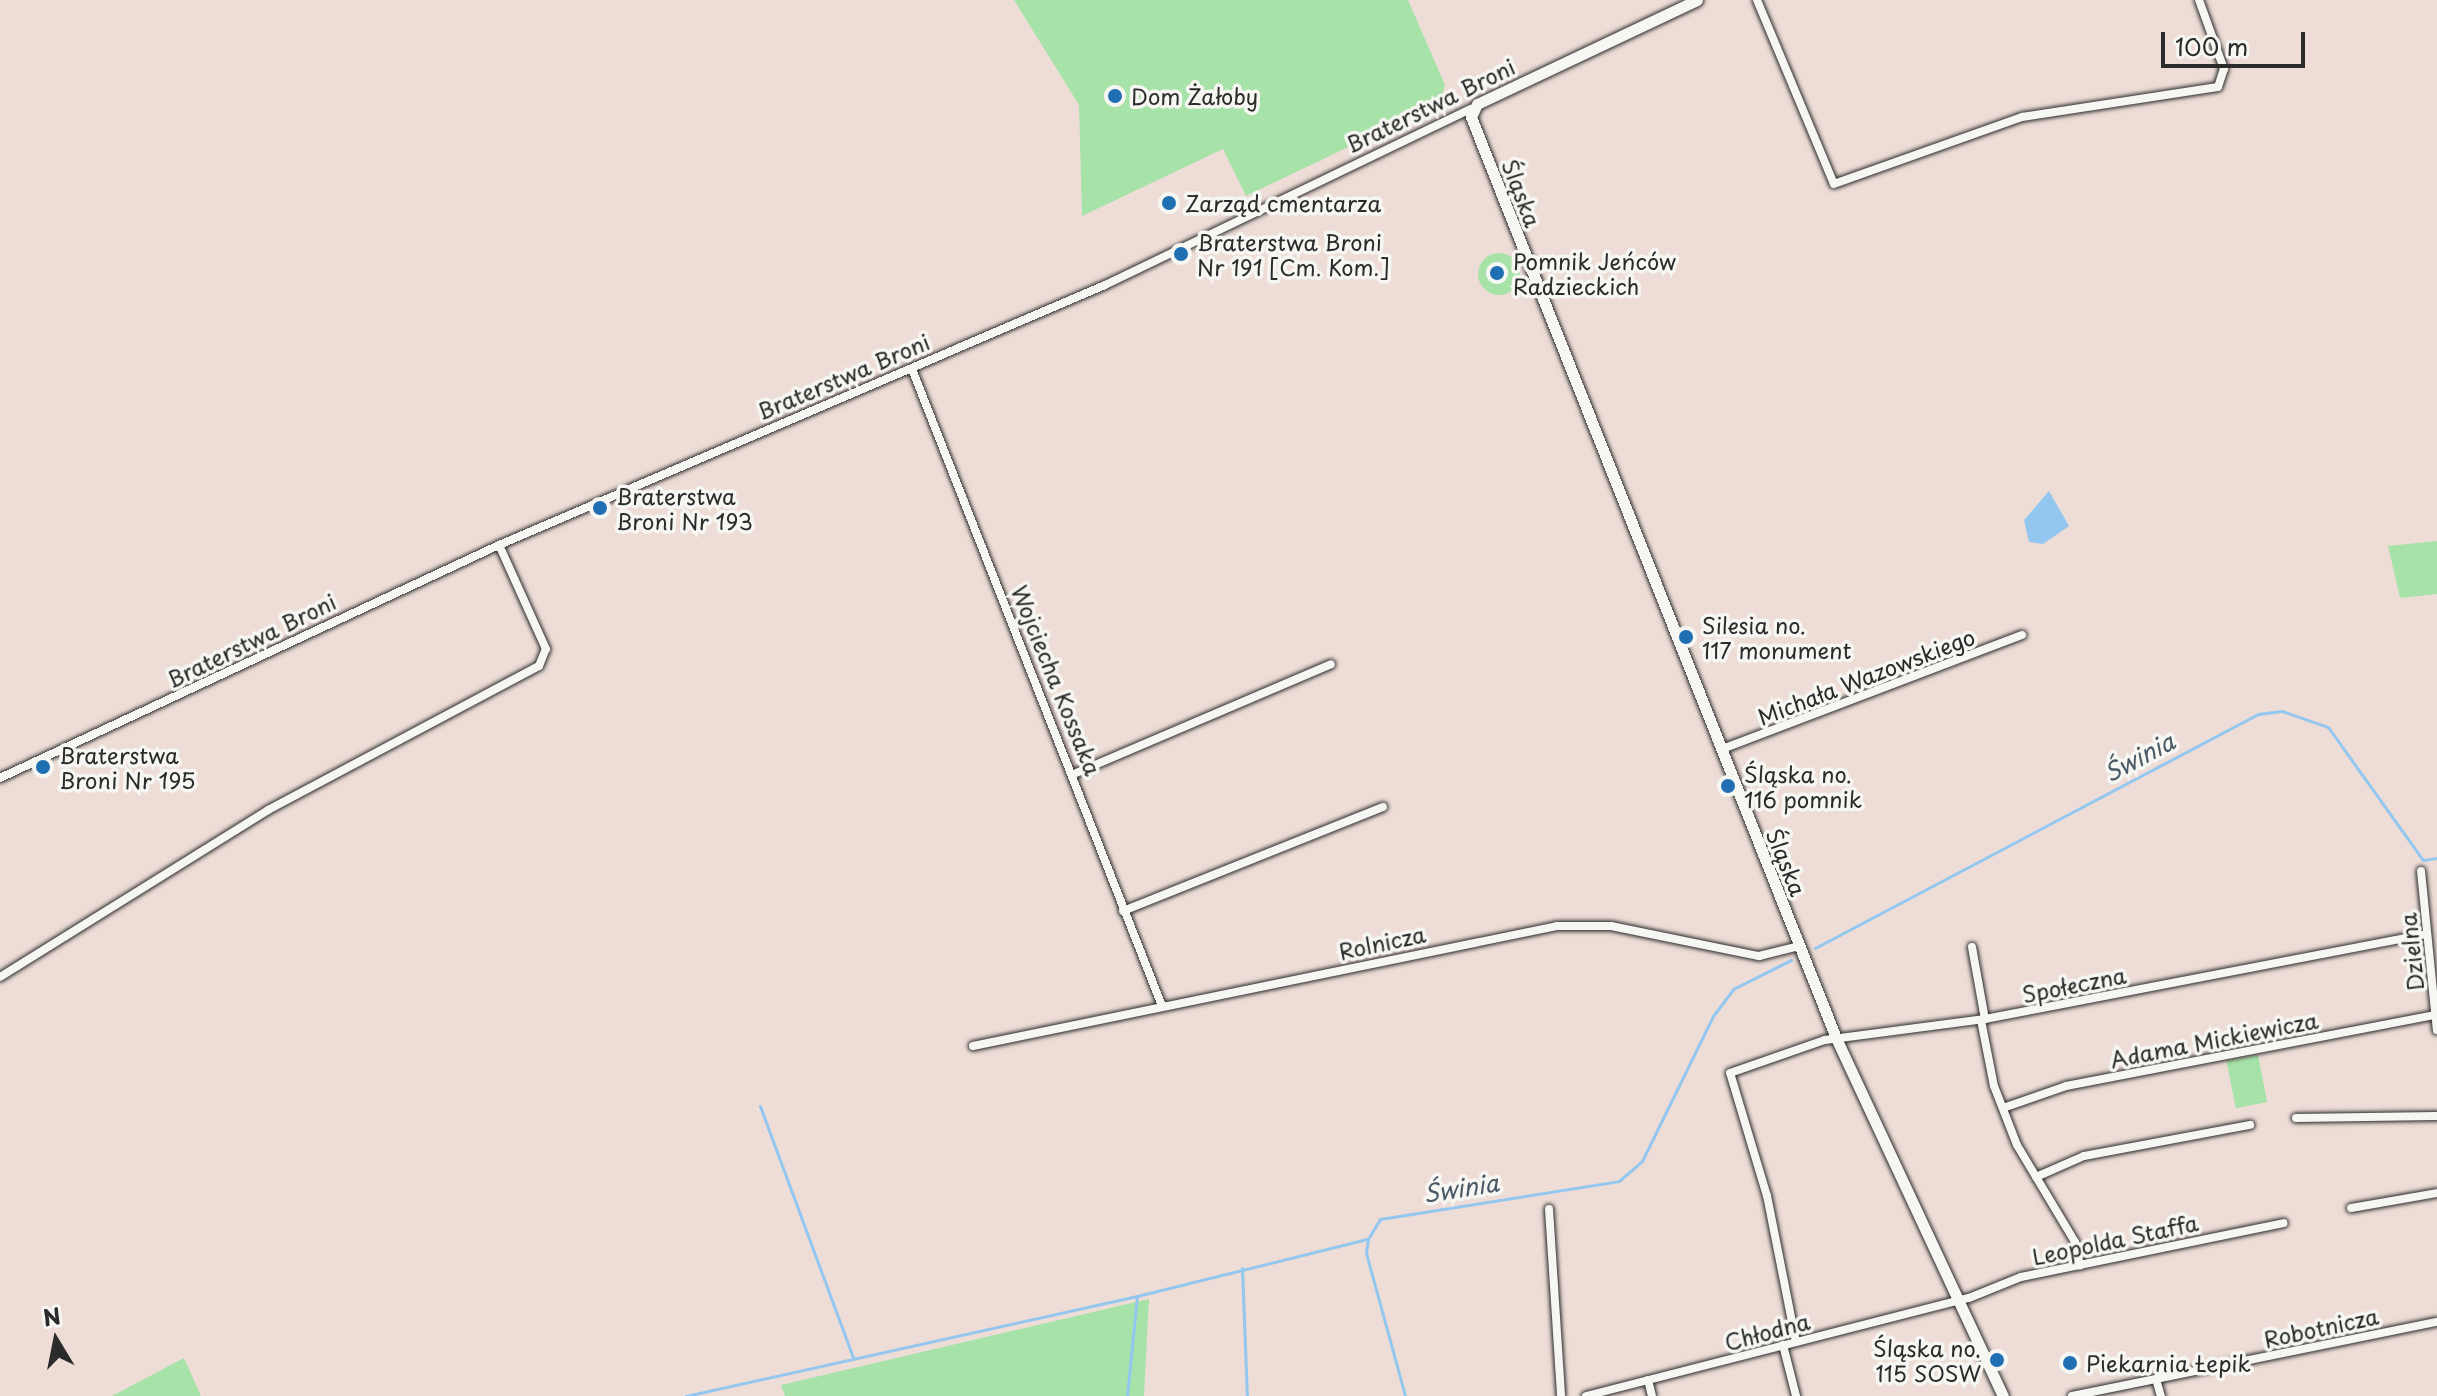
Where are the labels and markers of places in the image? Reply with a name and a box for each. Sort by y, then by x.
place label: Dom Żałoby [1131,83,1258,109]
marker: Dom Żałoby [1106,87,1124,105]
place label: Zarząd cmentarza [1185,190,1382,216]
marker: Zarząd cmentarza [1160,194,1178,212]
place label: Braterstwa Broni Nr 191 [Cm. Kom.] [1197,228,1392,280]
marker: Braterstwa Broni Nr 191 [Cm. Kom.] [1172,245,1190,263]
place label: Pomnik Jeńców Radzieckich [1513,247,1676,298]
marker: Pomnik Jeńców Radzieckich [1488,264,1506,282]
place label: Braterstwa Broni Nr 193 [616,482,753,534]
marker: Braterstwa Broni Nr 193 [591,499,609,517]
place label: Silesia no. 117 monument [1702,611,1852,662]
marker: Silesia no. 117 monument [1677,628,1695,646]
place label: Braterstwa Broni Nr 195 [59,741,195,792]
marker: Braterstwa Broni Nr 195 [34,758,52,776]
place label: Śląska no. 116 pomnik [1744,760,1864,812]
marker: Śląska no. 116 pomnik [1719,777,1737,795]
place label: Śląska no. 115 SOSW [1873,1334,1981,1386]
place label: Piekarnia Łepik [2086,1350,2250,1376]
marker: Śląska no. 115 SOSW [1988,1351,2006,1369]
marker: Piekarnia Łepik [2061,1354,2079,1372]

